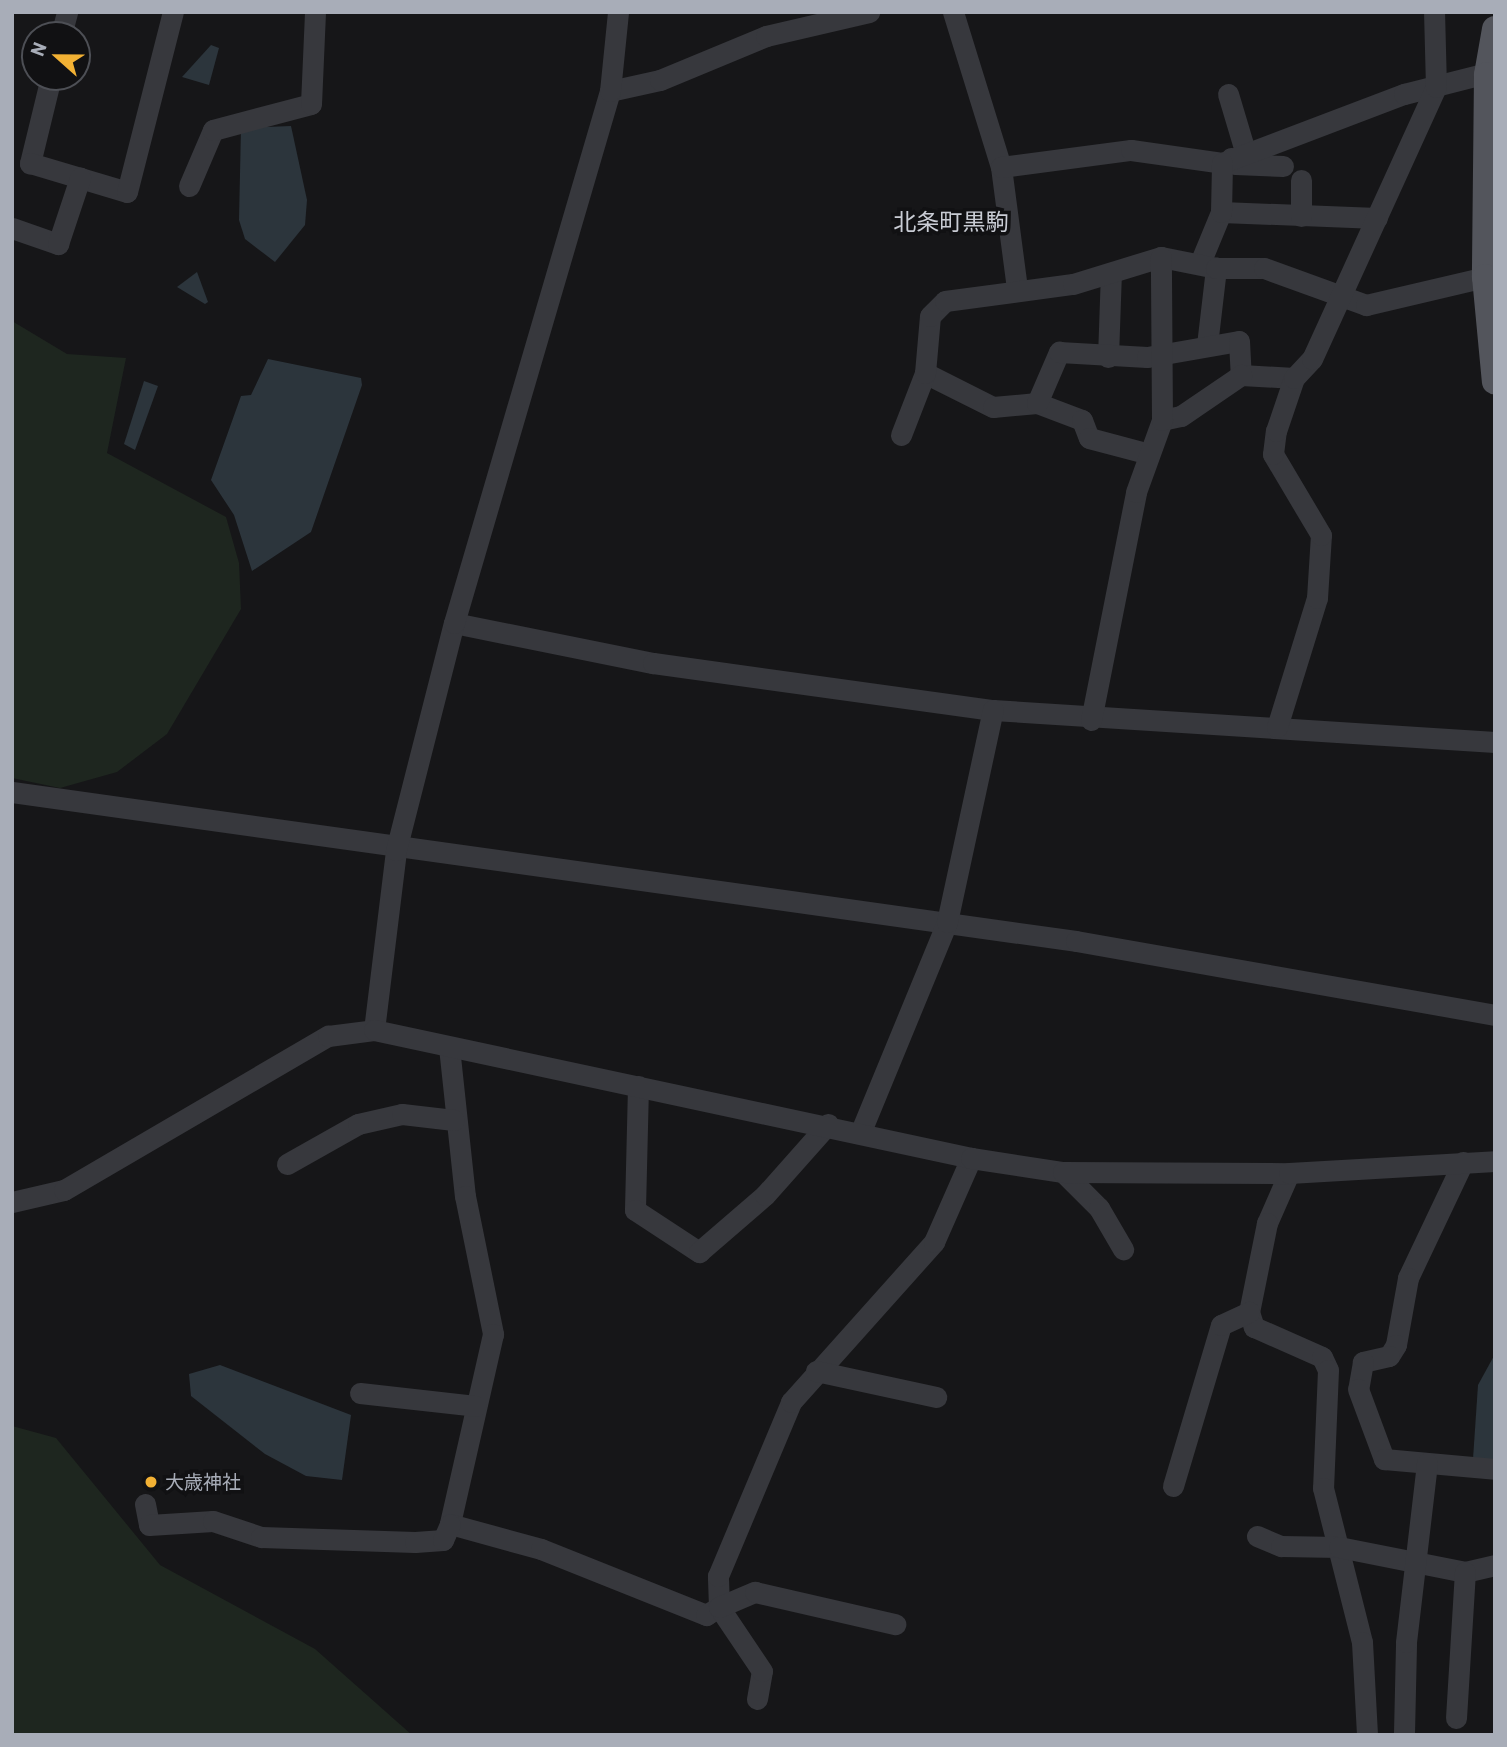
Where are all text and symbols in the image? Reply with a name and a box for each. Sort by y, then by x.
north arrow [21,21,91,91]
text: N [25,39,51,59]
district label: 北条町黒駒 [894,207,1008,235]
place label: 大歳神社 [165,1471,241,1493]
marker: 大歳神社 [143,1474,159,1490]

